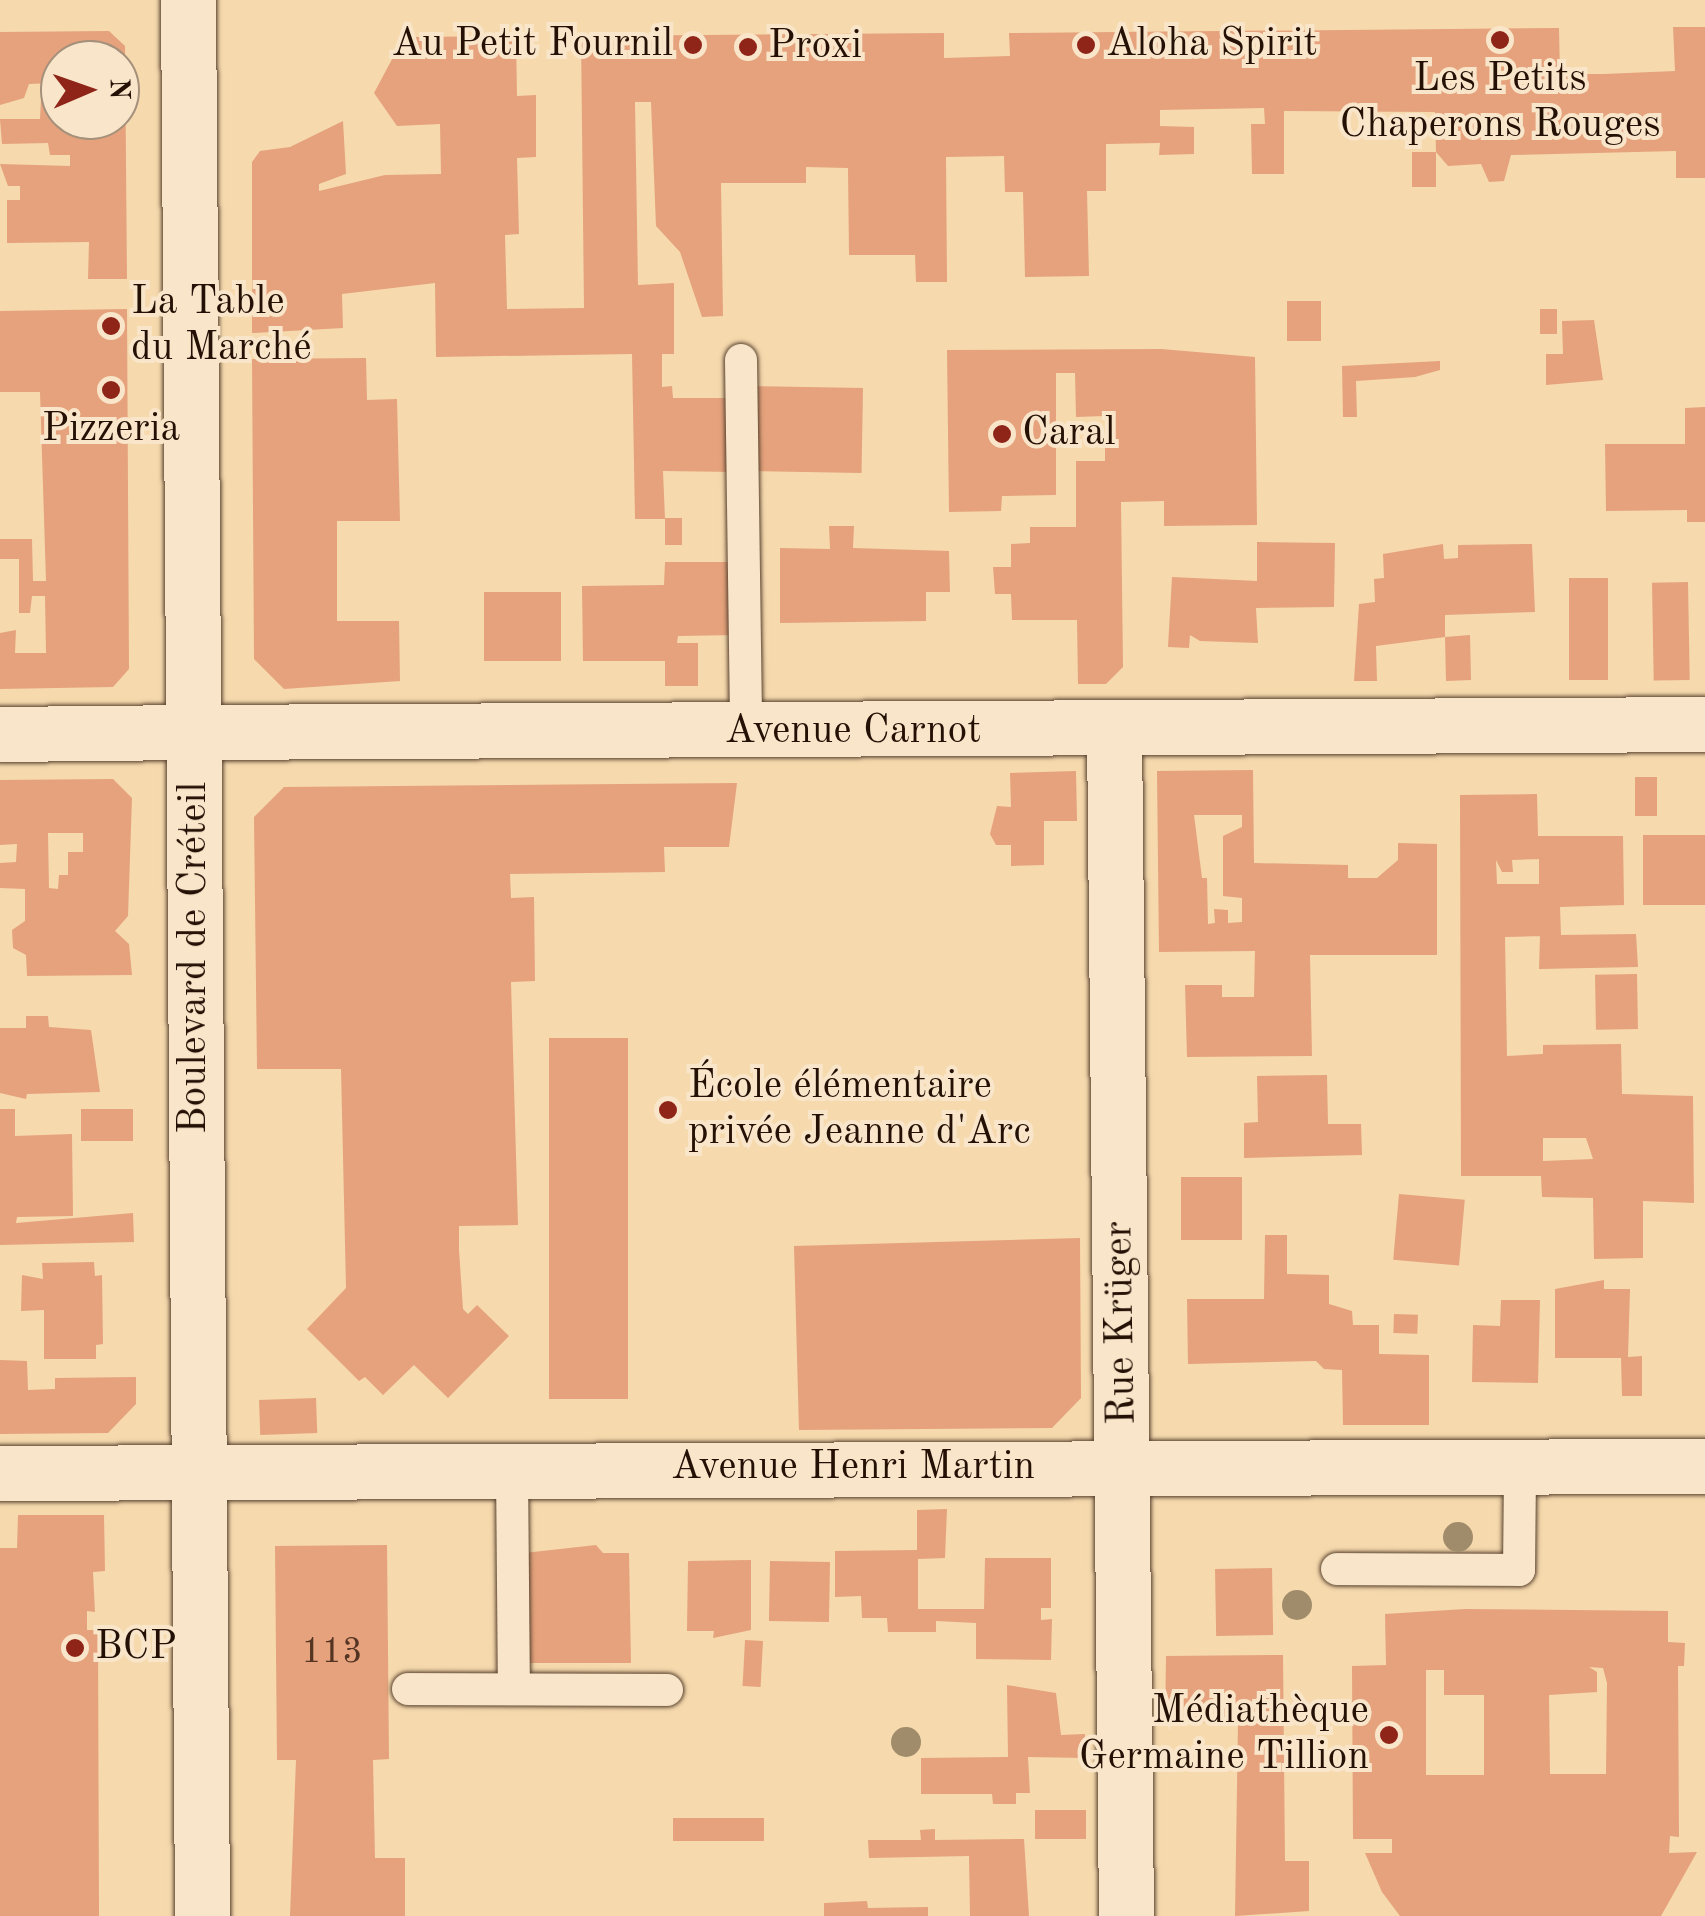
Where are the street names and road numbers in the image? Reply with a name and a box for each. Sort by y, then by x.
street label: Avenue Carnot [725,708,981,756]
street label: Boulevard de Créteil [171,782,219,1134]
street label: Rue Krüger [1096,1221,1148,1425]
street label: Avenue Henri Martin [671,1444,1035,1492]

